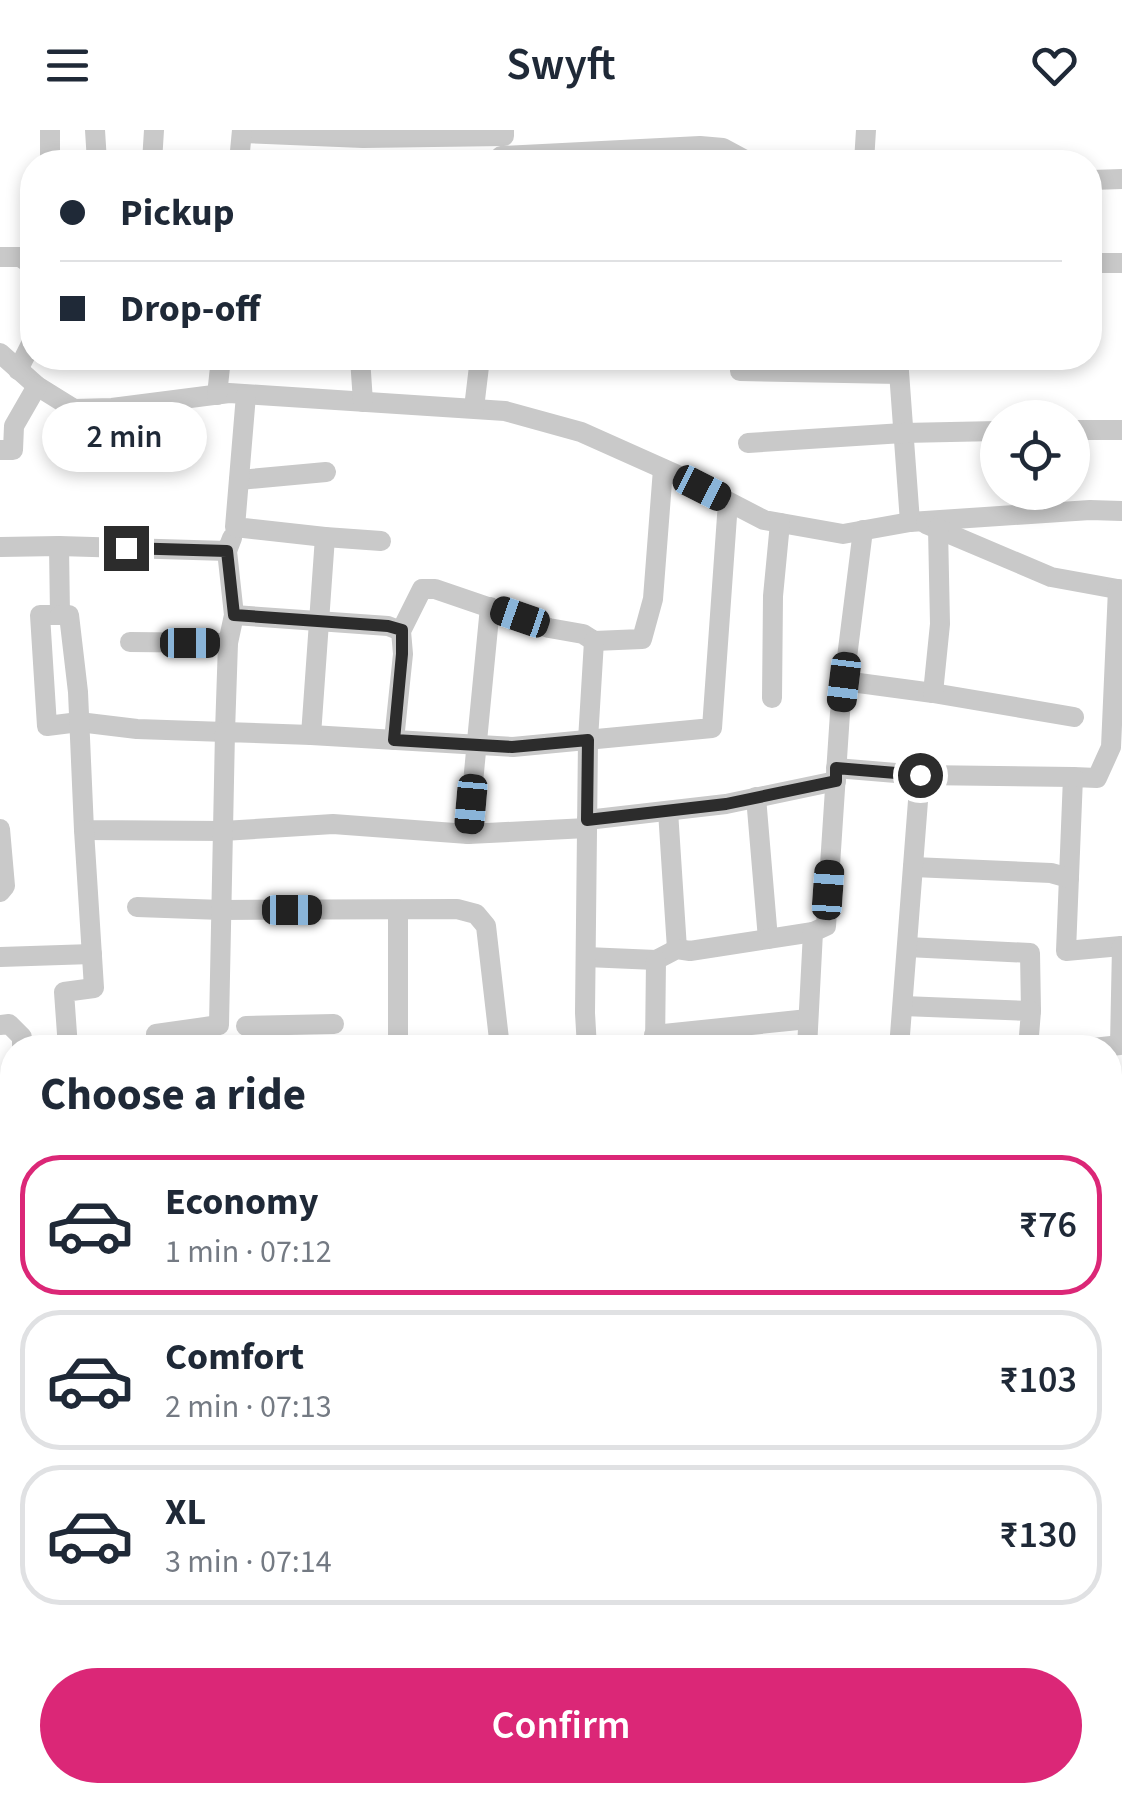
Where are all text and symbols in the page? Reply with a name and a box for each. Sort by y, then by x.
text: Swyft [506,33,616,97]
icon: menu [40,38,95,93]
icon: heart [1027,38,1082,93]
text: Pickup [120,186,234,240]
text: Drop-off [120,282,260,336]
map controls [980,400,1090,510]
button: locate [980,400,1090,510]
callout: 2 min [44,403,208,473]
text: 2 min [86,414,163,460]
car [668,461,736,515]
route end [104,526,149,571]
car [487,593,553,641]
car [160,628,220,658]
car [825,650,863,714]
route start [898,753,943,798]
car [453,773,489,835]
car [811,859,845,921]
car [262,895,322,925]
text: Choose a ride [40,1063,306,1127]
text: Economy [165,1175,318,1229]
icon: car [45,1180,135,1270]
text: ₹76 [1019,1198,1077,1252]
text: 1 min · 07:12 [165,1229,332,1275]
text: Comfort [165,1330,304,1384]
icon: car [45,1335,135,1425]
text: ₹103 [999,1353,1077,1407]
text: 2 min · 07:13 [165,1384,332,1430]
text: XL [165,1485,206,1539]
icon: car [45,1490,135,1580]
text: ₹130 [999,1508,1077,1562]
text: 3 min · 07:14 [165,1539,332,1585]
button: Confirm [40,1668,1082,1783]

